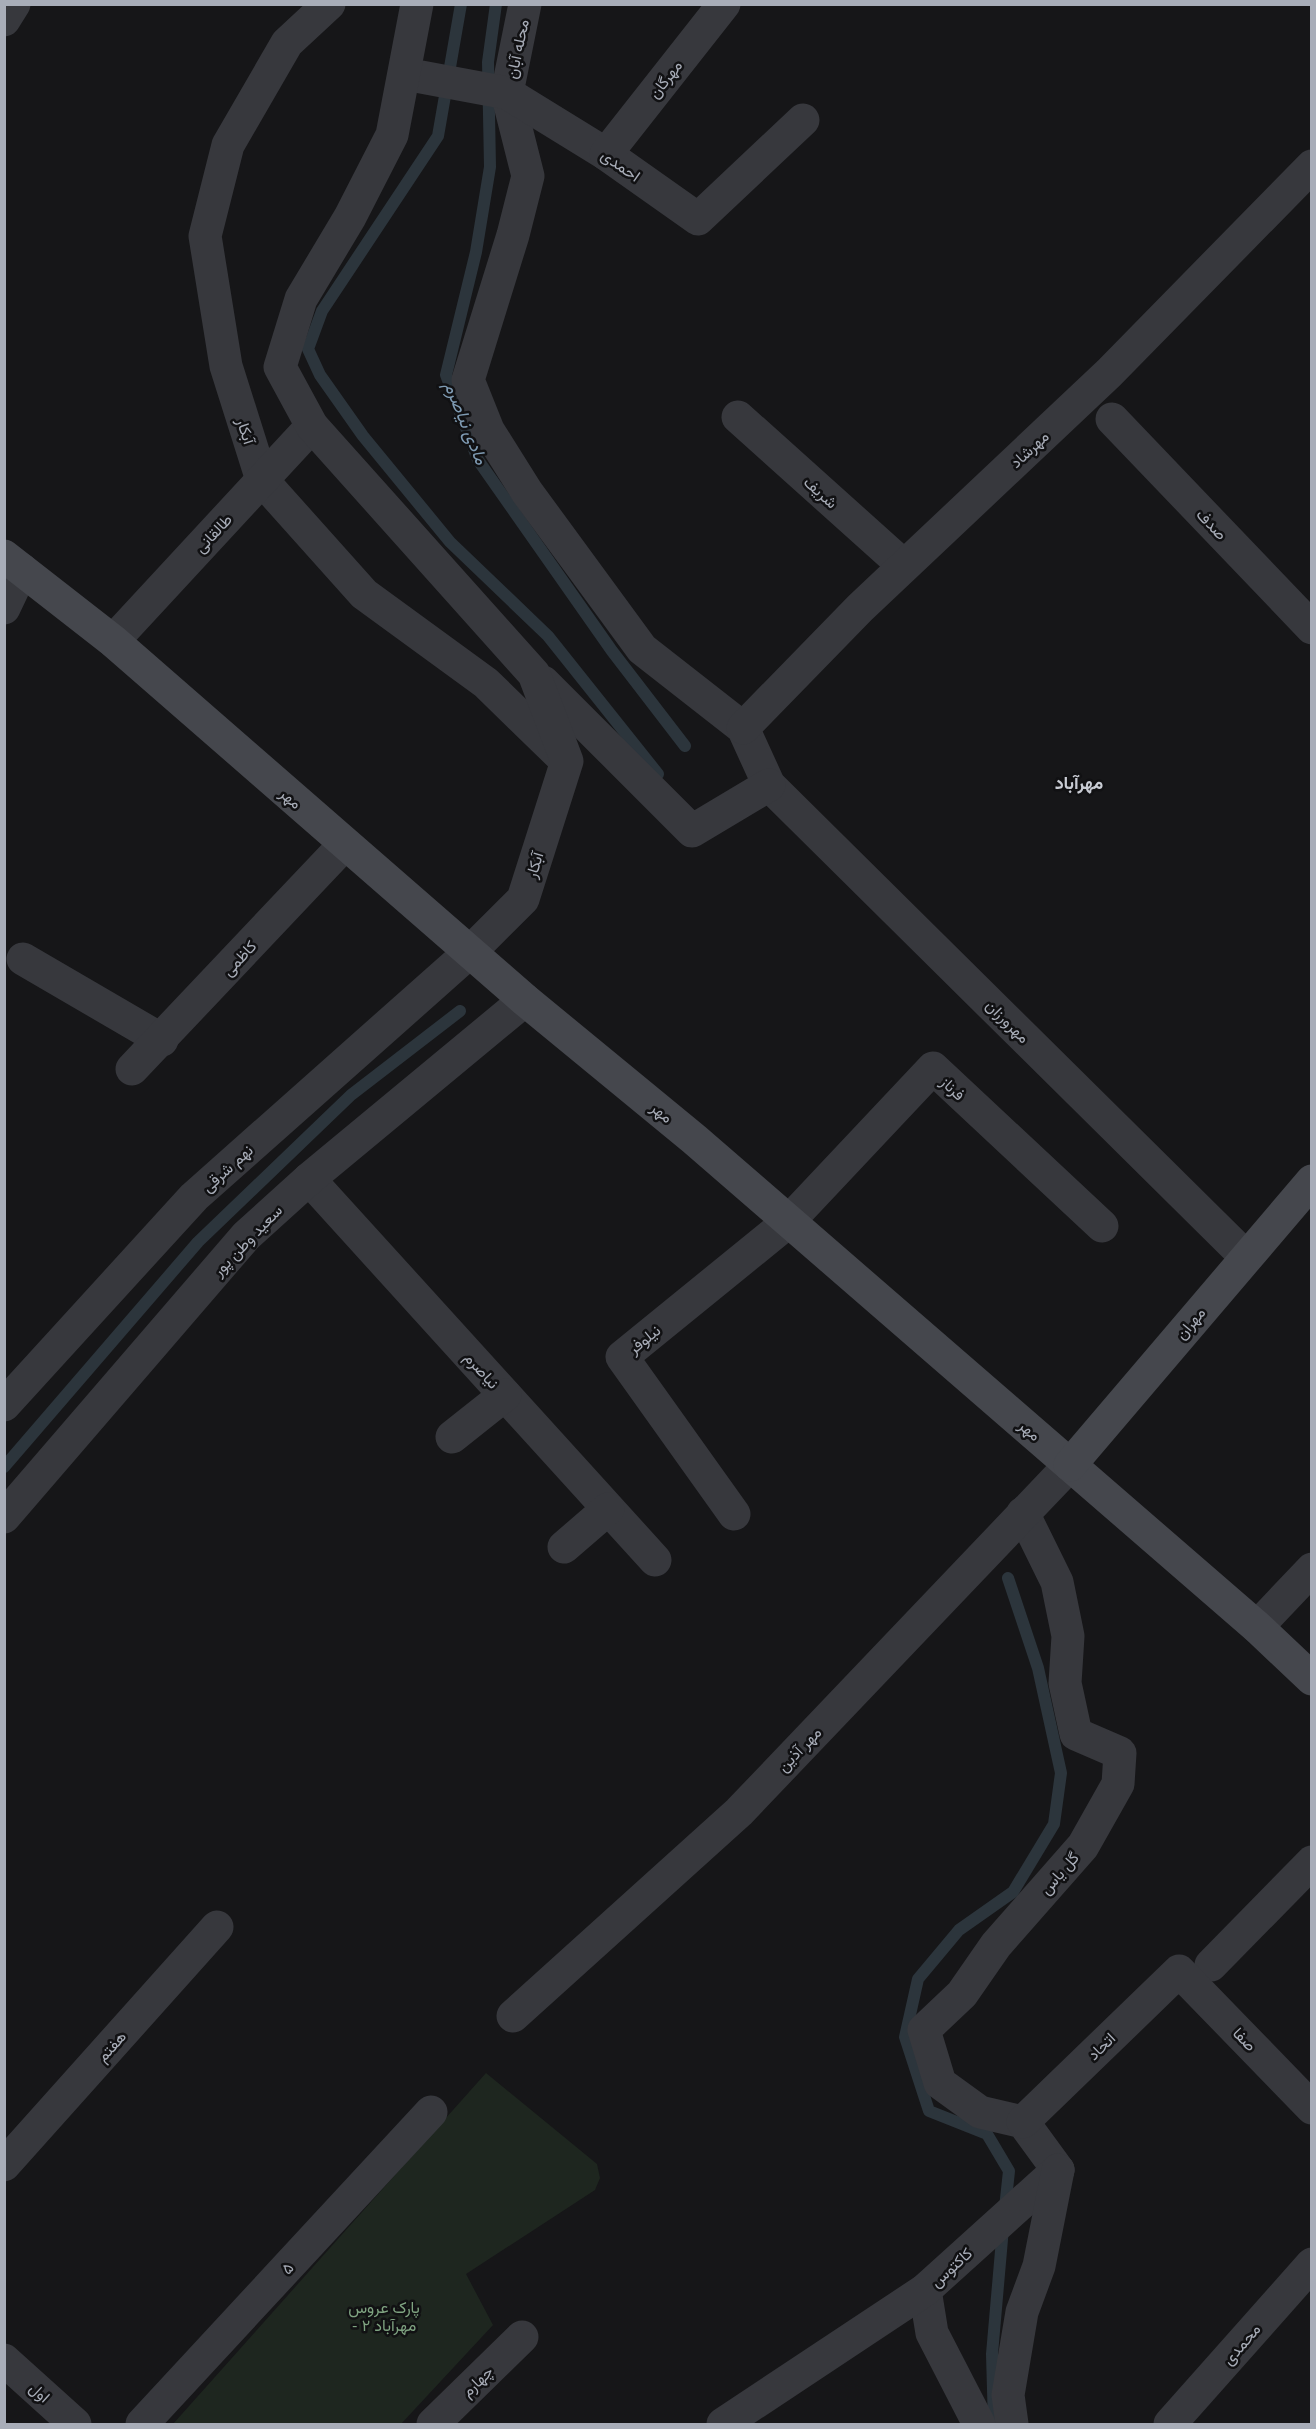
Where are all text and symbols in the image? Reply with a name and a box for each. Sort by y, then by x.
street label: محله آبان [501,17,533,81]
street label: مهرگان [644,56,687,103]
street label: احمدی [597,144,645,186]
water label: مادی نیاصرم [438,377,494,468]
street label: آبکار [231,414,260,448]
street label: مهرشاد [1005,426,1053,473]
street label: شریف [799,472,842,513]
street label: صدف [1193,504,1232,543]
street label: طالقانی [190,509,237,557]
district label: مهرآباد [1055,771,1104,794]
street label: مهر [274,782,306,814]
street label: آبکار [520,848,549,882]
street label: کاظمی [218,936,261,981]
street label: مهرورزان [981,995,1034,1048]
street label: فرناز [935,1071,970,1105]
street label: مهر [645,1096,677,1128]
street label: نهم شرقی [197,1140,257,1197]
street label: سعید وطن پور [207,1200,288,1282]
street label: مهران [1171,1303,1210,1344]
street label: نیلوفر [623,1320,665,1360]
street label: نیاصرم [460,1348,504,1393]
street label: مهر [1013,1414,1045,1446]
street label: مهر آذین [773,1722,826,1777]
street label: گل یاس [1035,1848,1084,1899]
street label: صفا [1230,2023,1261,2054]
street label: هفتم [92,2026,131,2066]
street label: اتحاد [1083,2028,1119,2063]
street label: کاکتوس [926,2243,977,2292]
street label: ۵ [276,2258,297,2278]
park label: پارک عروس - مهرآباد ۲ [348,2297,420,2336]
street label: محمدی [1218,2319,1265,2369]
street label: چهارم [457,2361,499,2402]
street label: اول [25,2378,55,2407]

